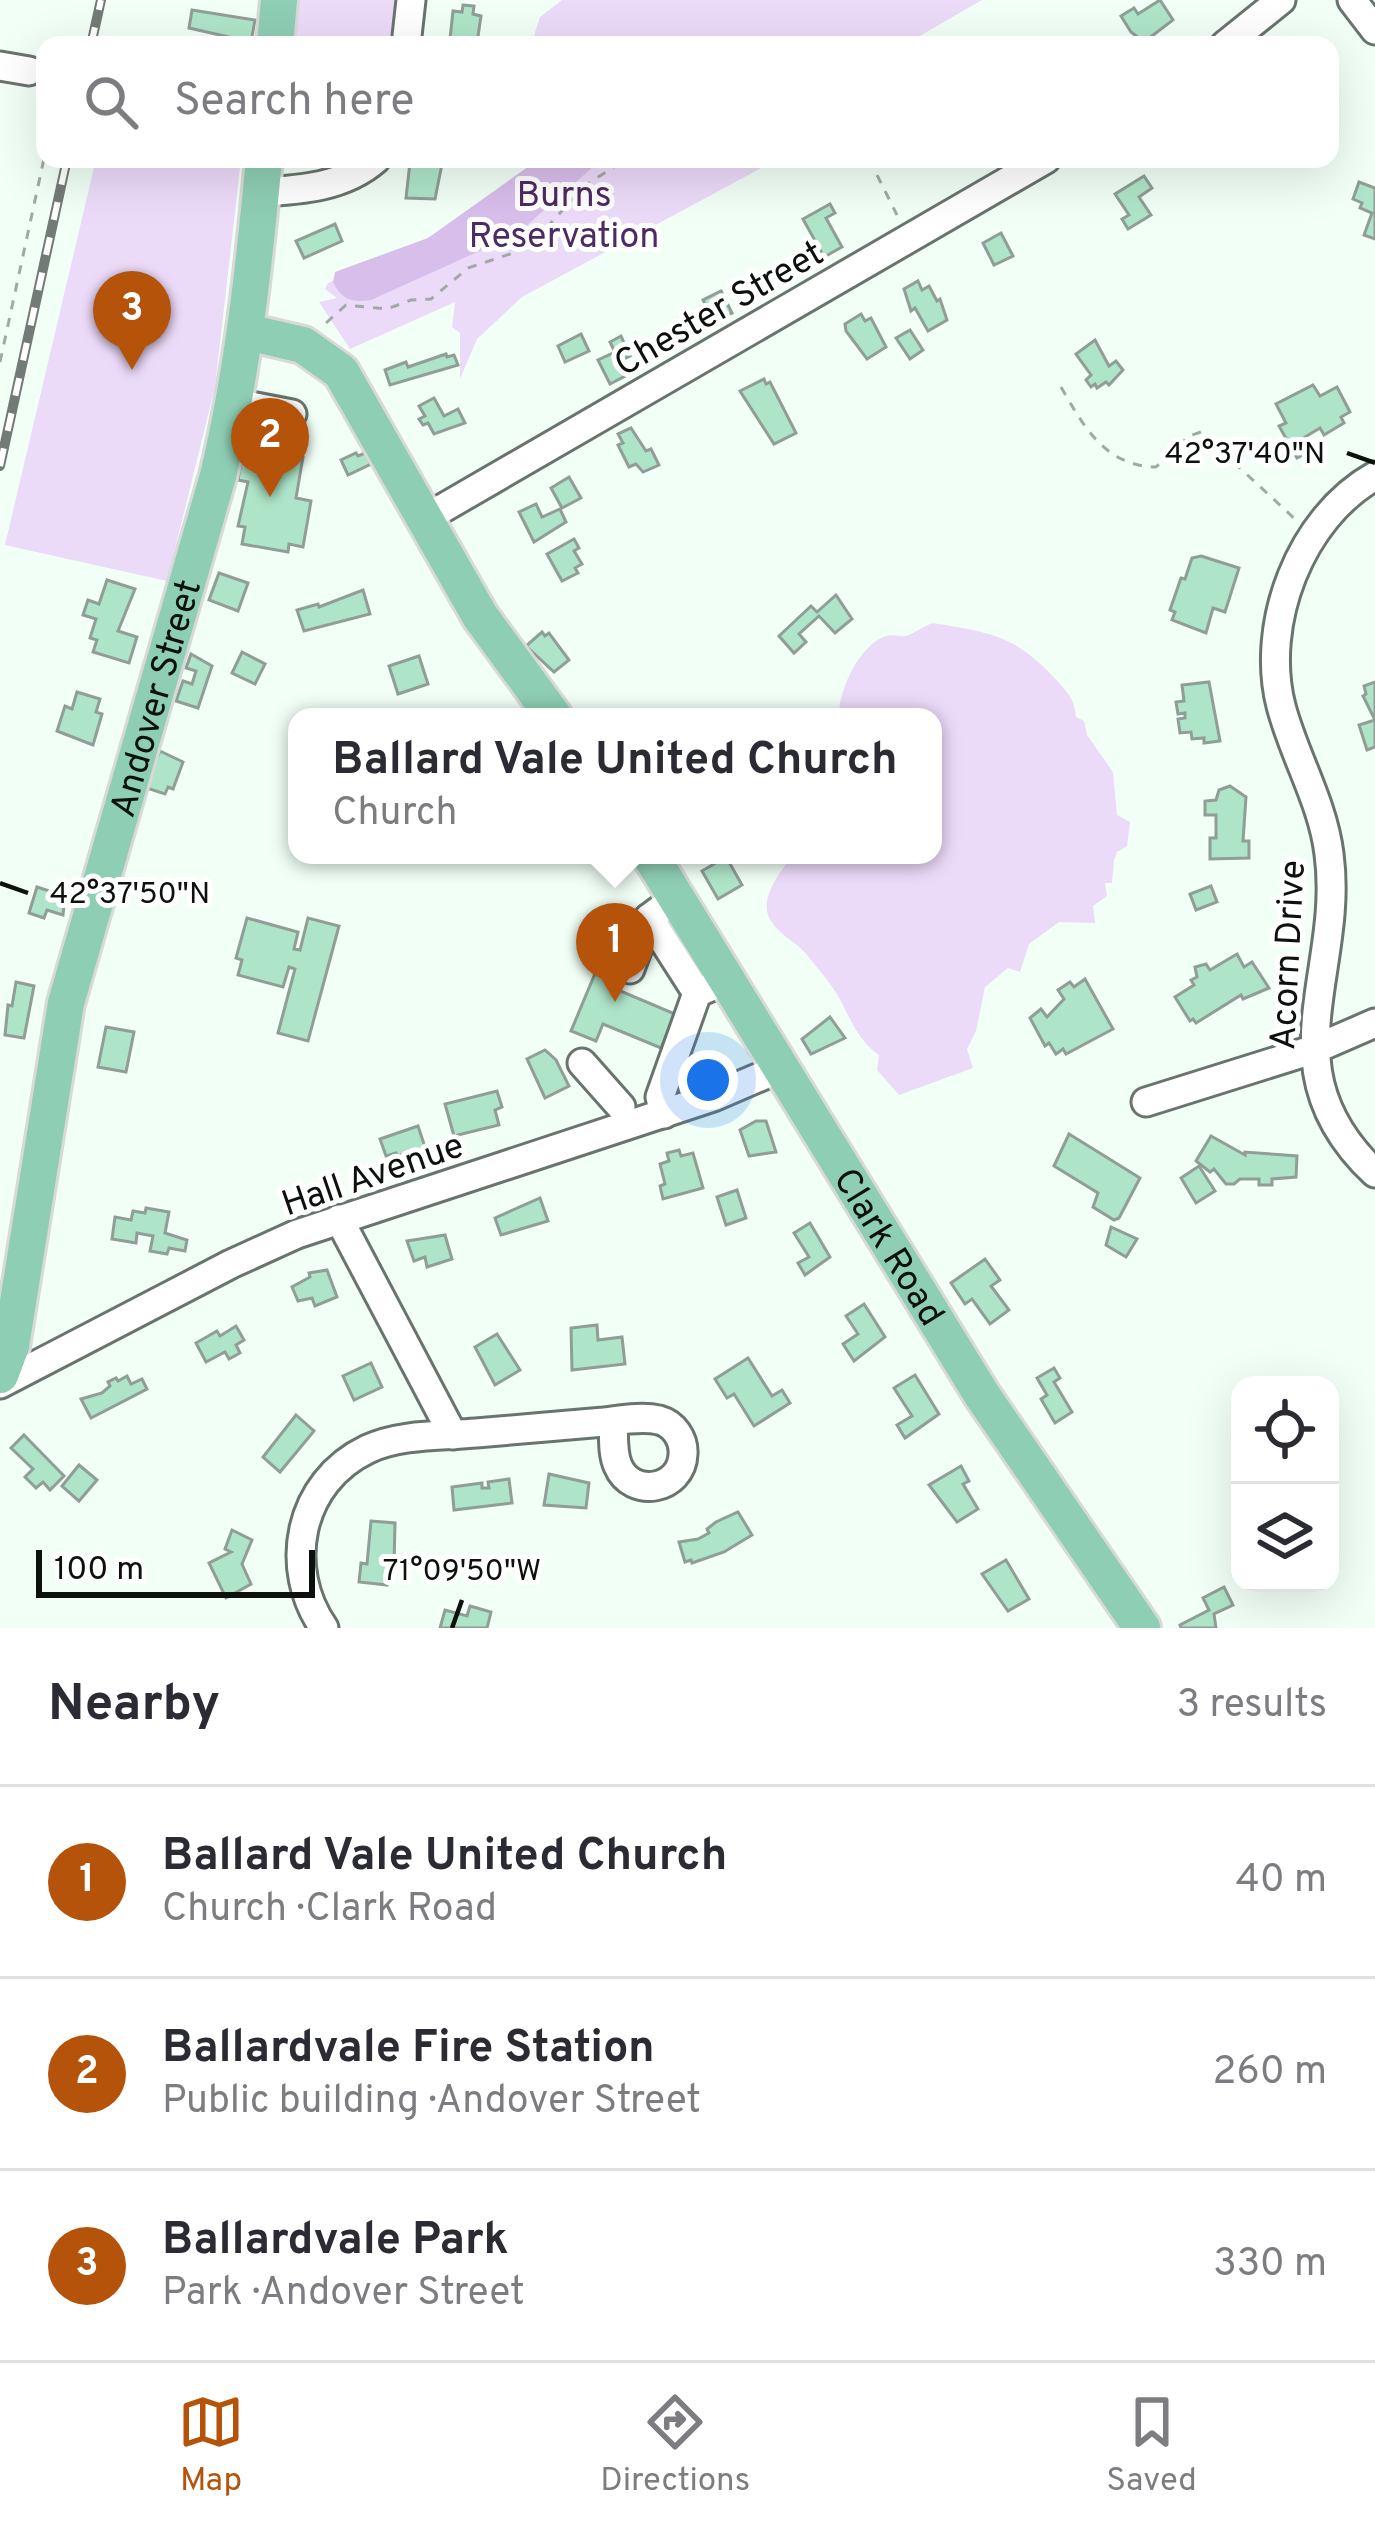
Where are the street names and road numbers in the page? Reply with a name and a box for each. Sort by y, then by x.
street label: Chester Street [607,232,833,389]
street label: Andover Street [102,575,214,823]
street label: Acorn Drive [1262,859,1318,1051]
street label: Hall Avenue [276,1124,470,1229]
street label: Clark Road [821,1161,953,1336]

